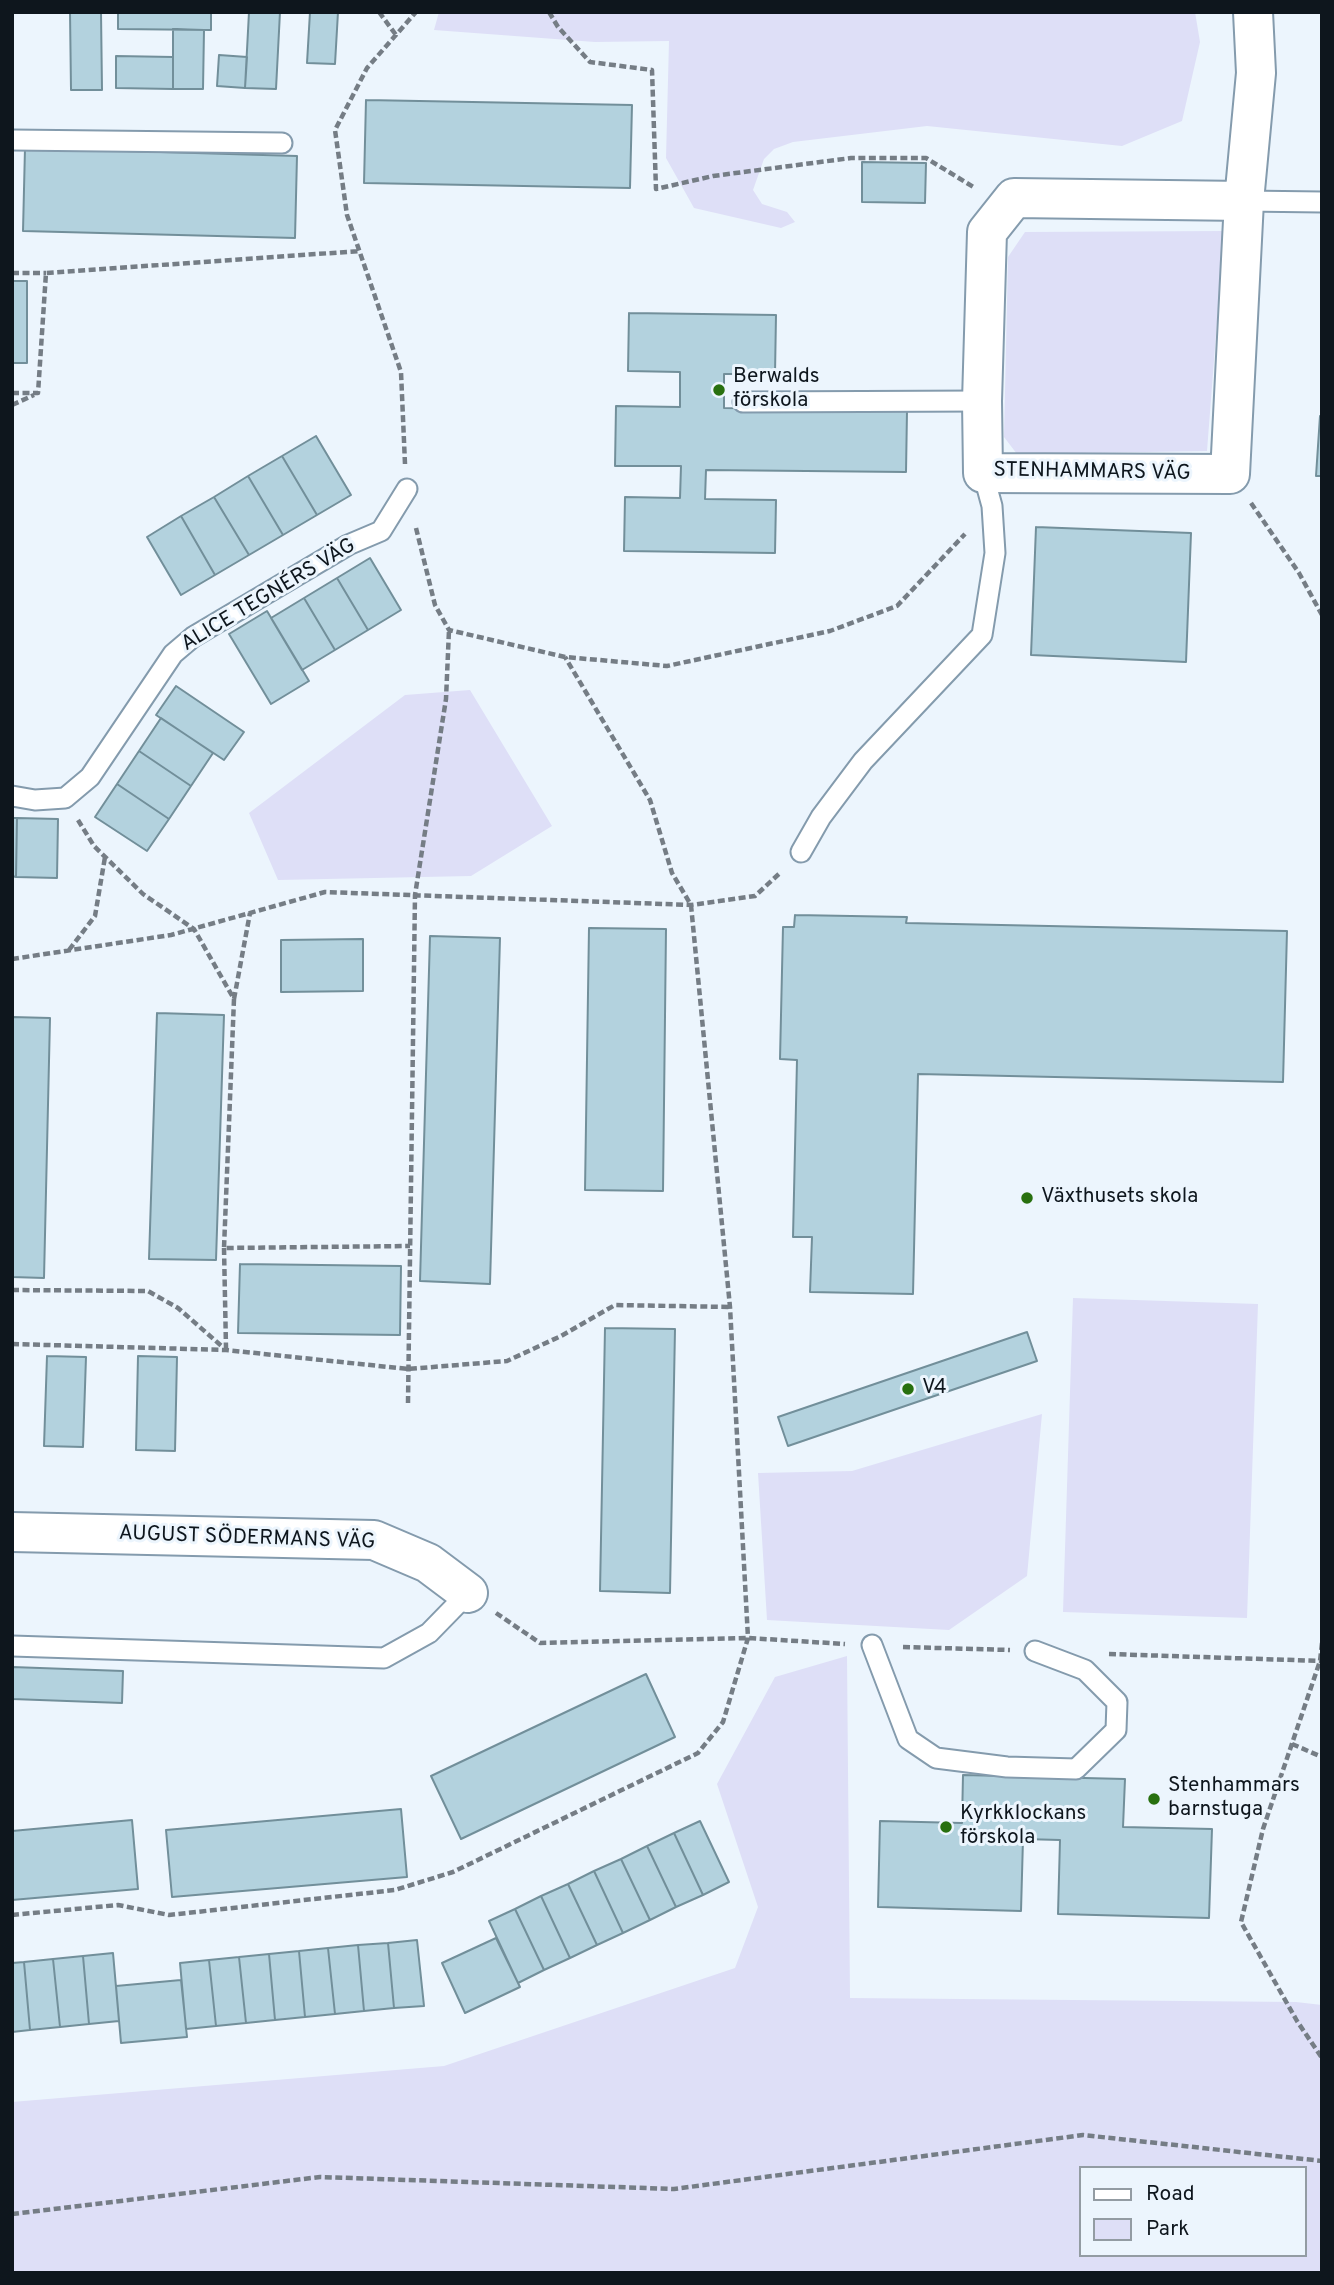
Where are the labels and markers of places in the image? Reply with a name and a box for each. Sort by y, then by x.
place label: Berwalds förskola [733,365,820,415]
marker: Berwalds förskola [711,382,727,398]
place label: Växthusets skola [1041,1185,1198,1211]
marker: Växthusets skola [1019,1190,1035,1206]
place label: V4 [922,1376,947,1402]
marker: V4 [900,1381,916,1397]
place label: Stenhammars barnstuga [1168,1774,1300,1824]
marker: Stenhammars barnstuga [1146,1791,1162,1807]
place label: Kyrkklockans förskola [960,1802,1086,1852]
marker: Kyrkklockans förskola [938,1819,954,1835]

